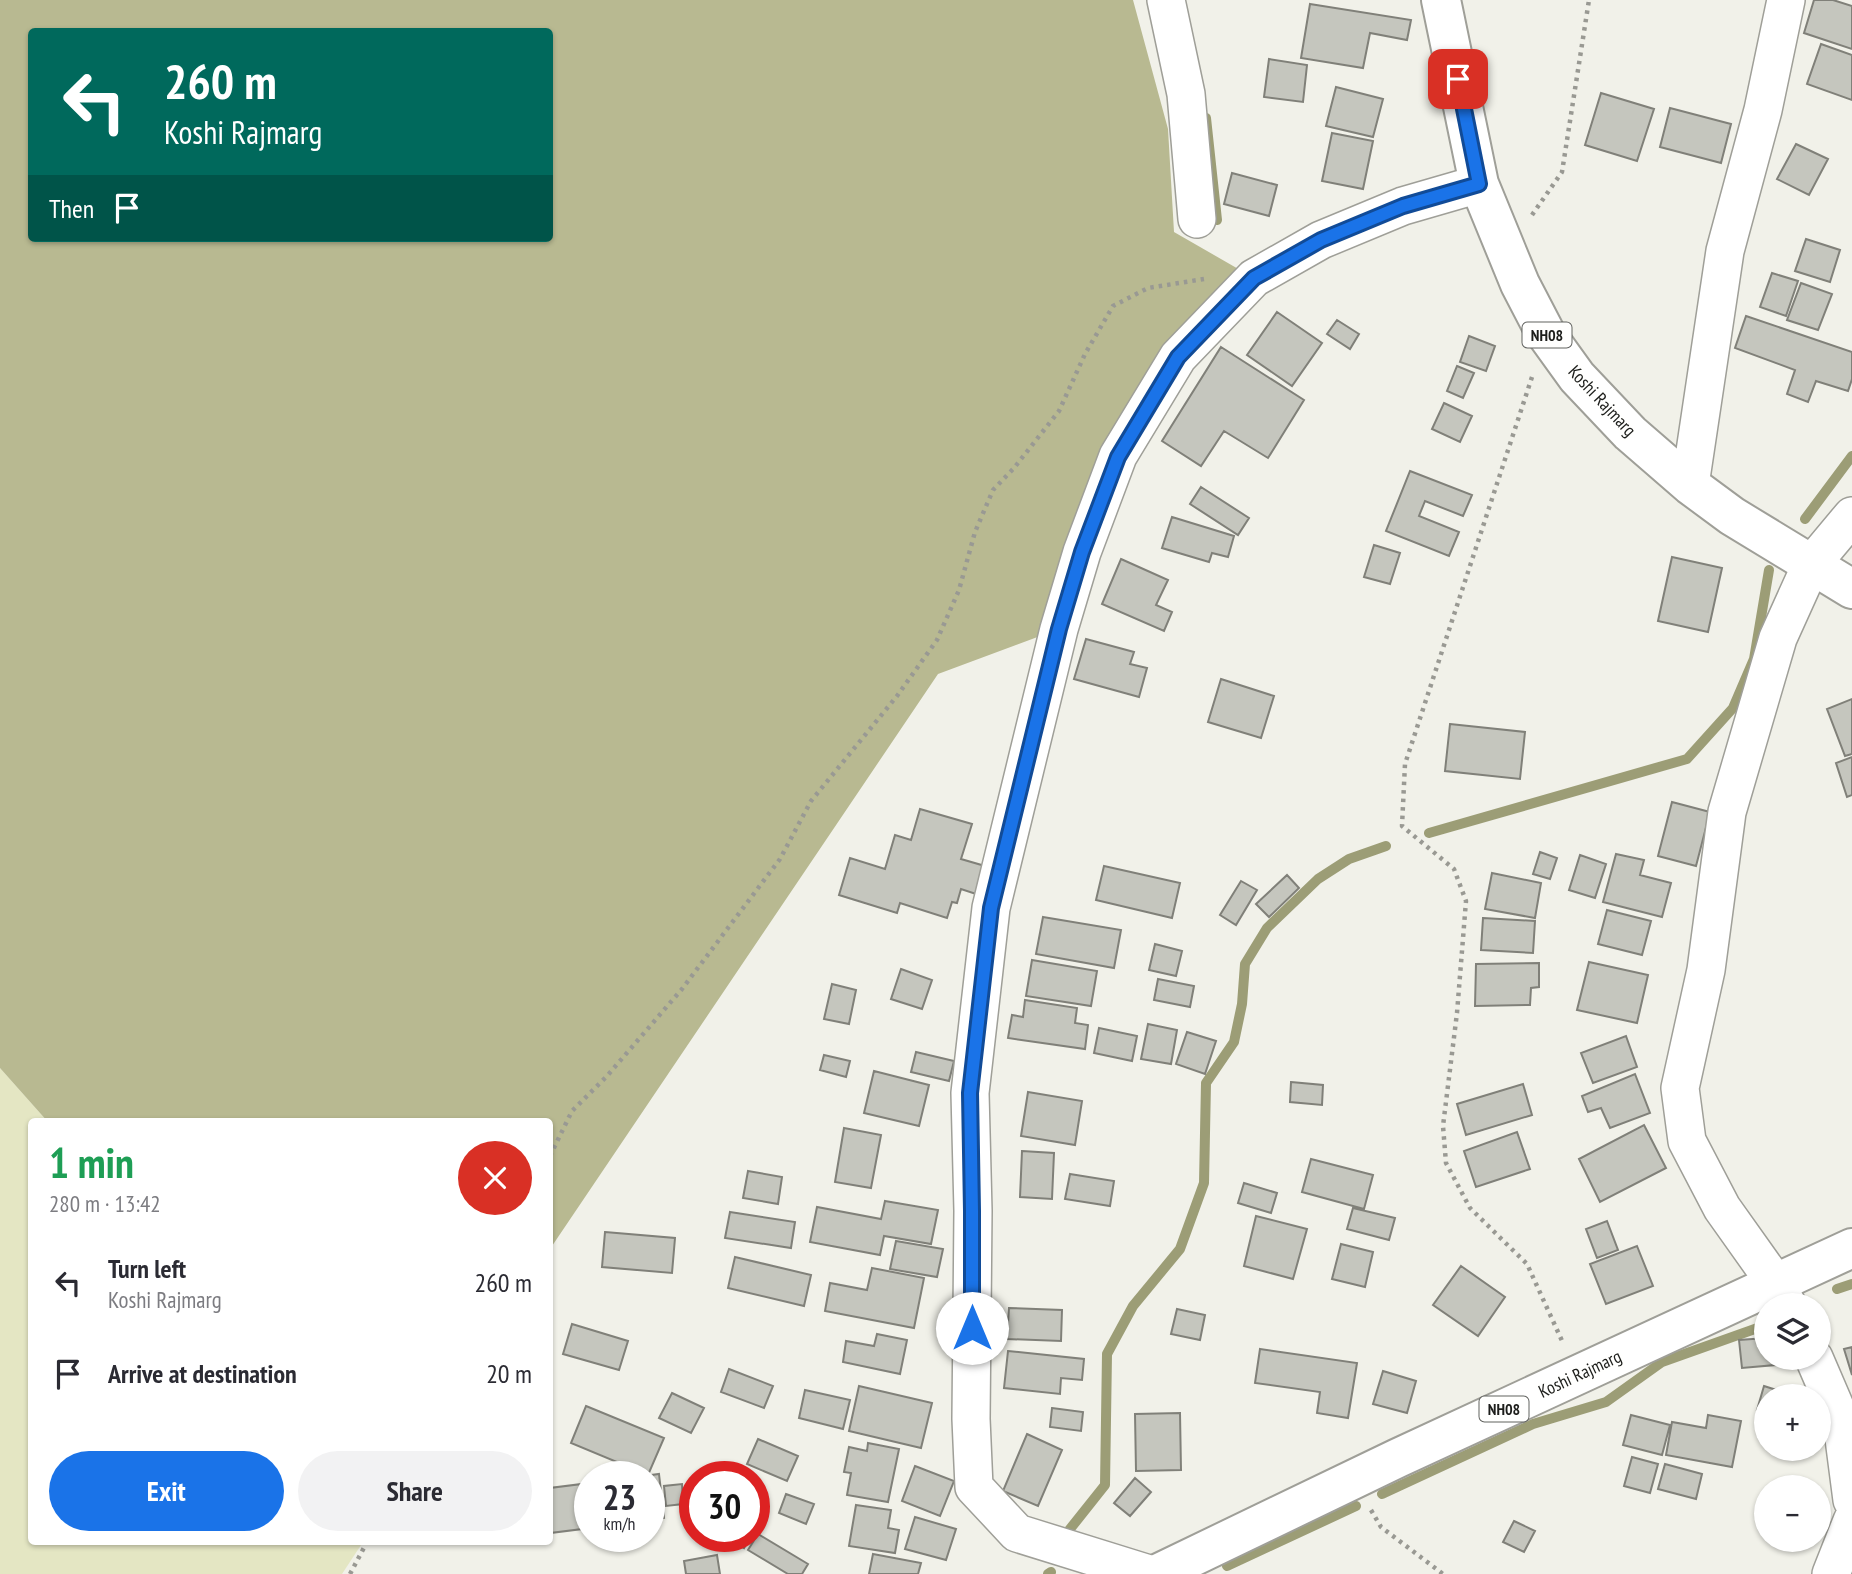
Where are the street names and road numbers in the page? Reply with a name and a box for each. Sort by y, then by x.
road number: NH08 [1522,322,1572,348]
street label: Koshi Rajmarg [1564,360,1641,441]
street label: Koshi Rajmarg [1535,1344,1625,1403]
road number: NH08 [1480,1396,1528,1422]

